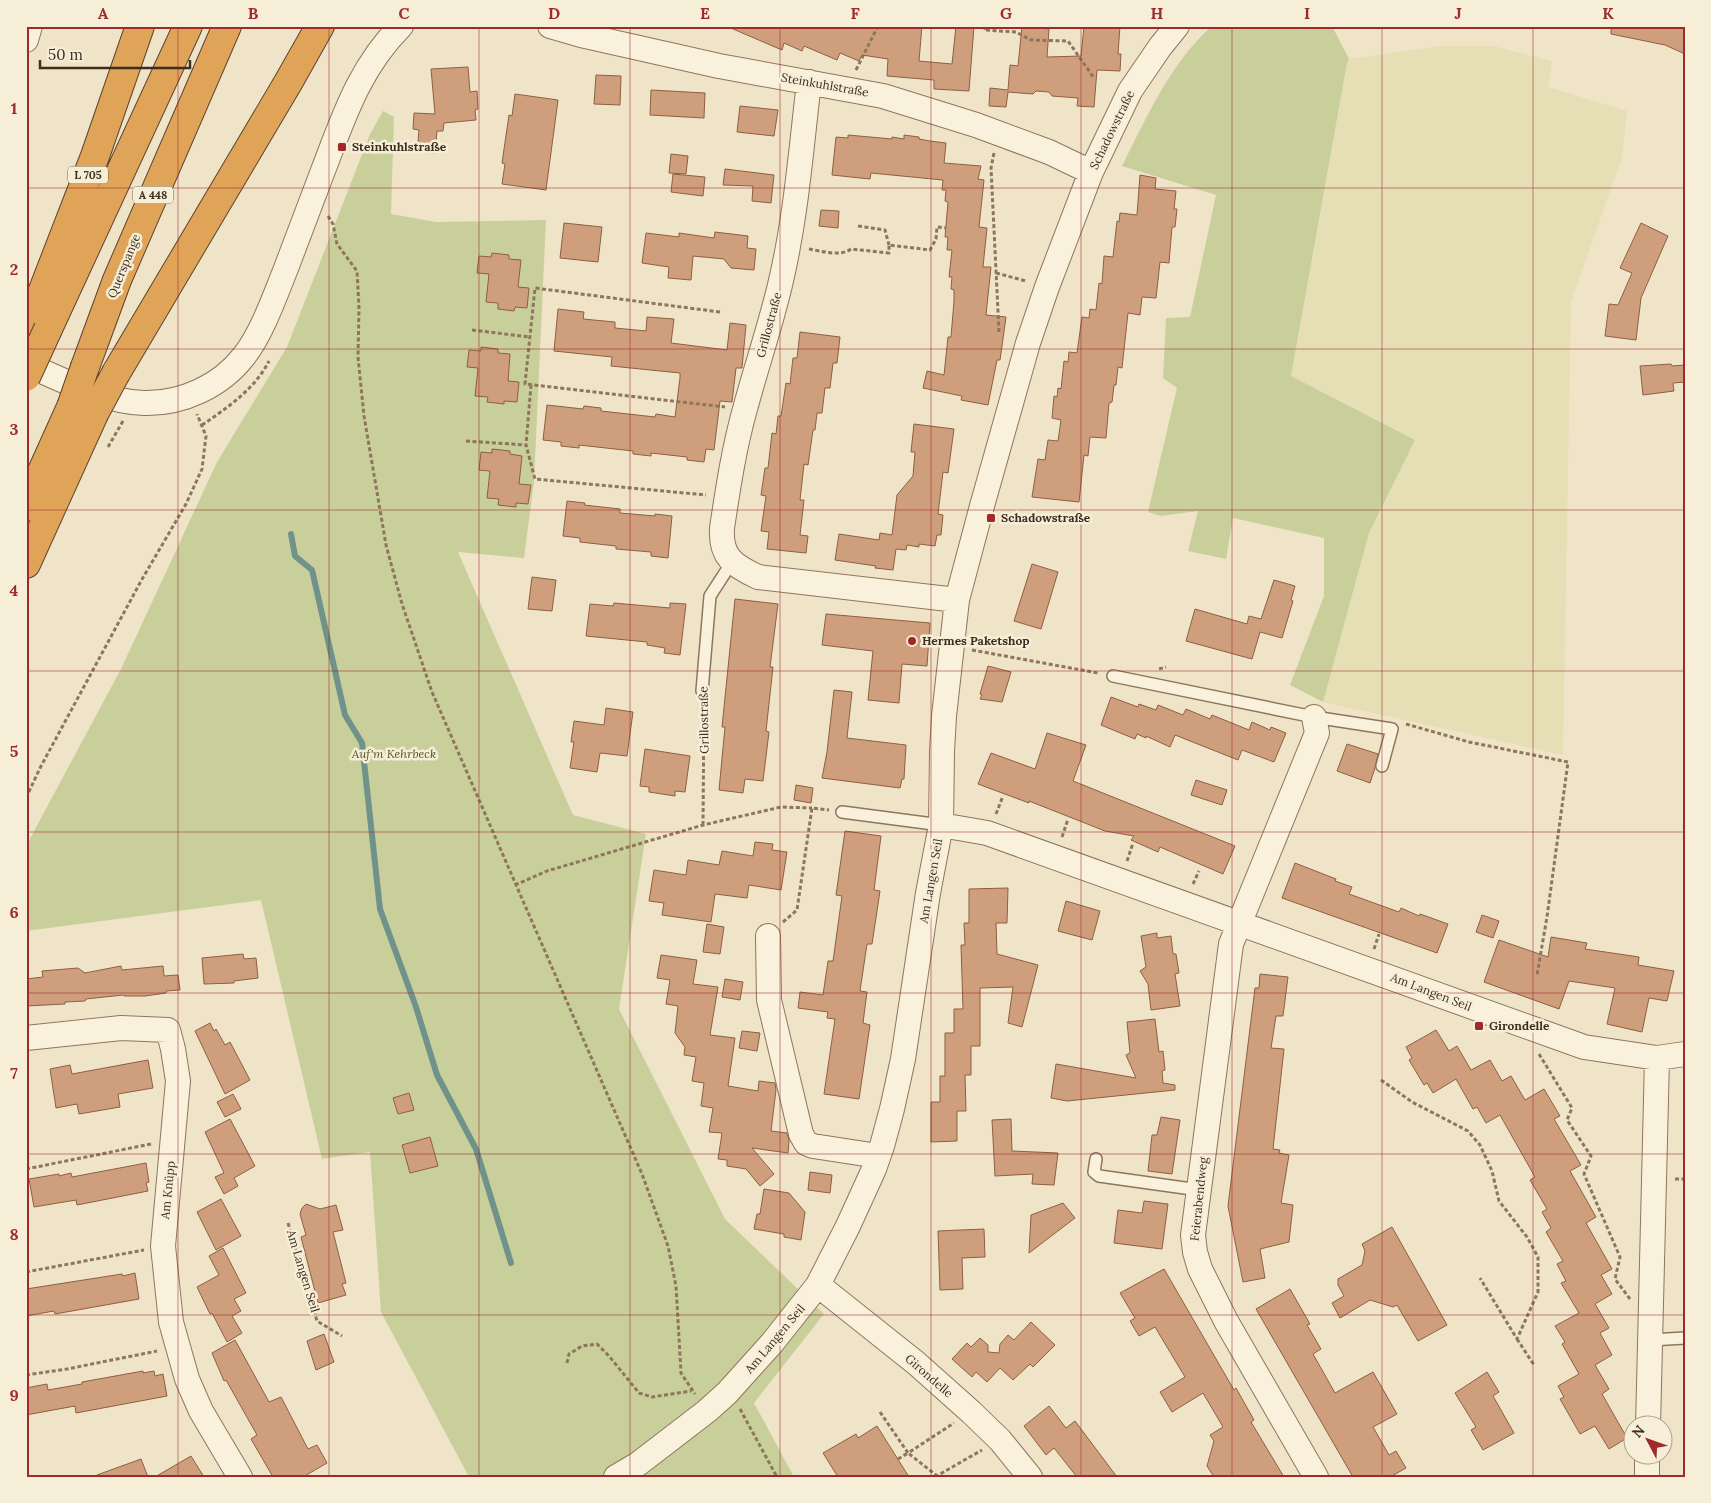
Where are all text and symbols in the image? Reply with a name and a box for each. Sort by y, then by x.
text: A [98,3,109,23]
text: B [248,3,259,23]
text: C [398,3,410,23]
text: D [548,3,560,23]
text: E [700,3,710,23]
text: F [850,3,860,23]
text: G [1000,3,1012,23]
text: H [1151,3,1164,23]
text: I [1304,3,1310,23]
text: J [1454,3,1462,23]
text: K [1602,3,1614,23]
scale bar [40,38,190,70]
text: 50 m [48,45,83,64]
street label: Steinkuhlstraße [780,69,871,100]
street label: Schadowstraße [1086,87,1137,172]
text: 1 [11,98,17,118]
place label: Steinkuhlstraße [352,139,447,154]
marker: Steinkuhlstraße [336,141,348,153]
road number: L 705 [68,166,108,184]
road number: A 448 [133,186,173,204]
street label: Querspange [104,231,143,300]
text: 2 [10,259,18,279]
street label: Grillostraße [753,290,785,359]
text: 3 [10,419,19,439]
place label: Schadowstraße [1001,510,1091,525]
marker: Schadowstraße [985,512,997,524]
text: 4 [10,580,19,600]
place label: Hermes Paketshop [922,633,1029,648]
marker: Hermes Paketshop [906,635,918,647]
street label: Grillostraße [695,686,712,754]
text: 5 [10,741,19,761]
park label: Auf'm Kehrbeck [351,746,436,761]
street label: Am Langen Seil [916,837,945,925]
text: 6 [9,902,19,922]
street label: Am Langen Seil [1388,969,1474,1014]
place label: Girondelle [1489,1018,1550,1033]
marker: Girondelle [1473,1020,1485,1032]
text: 7 [10,1063,18,1083]
street label: Feierabendweg [1187,1156,1210,1242]
street label: Am Knüpp [157,1160,178,1221]
text: 8 [9,1224,19,1244]
street label: Am Langen Seil [284,1227,323,1314]
street label: Am Langen Seil [741,1301,808,1377]
street label: Girondelle [902,1351,957,1401]
text: 9 [9,1385,19,1405]
north arrow [1624,1416,1674,1466]
text: N [1628,1421,1649,1441]

